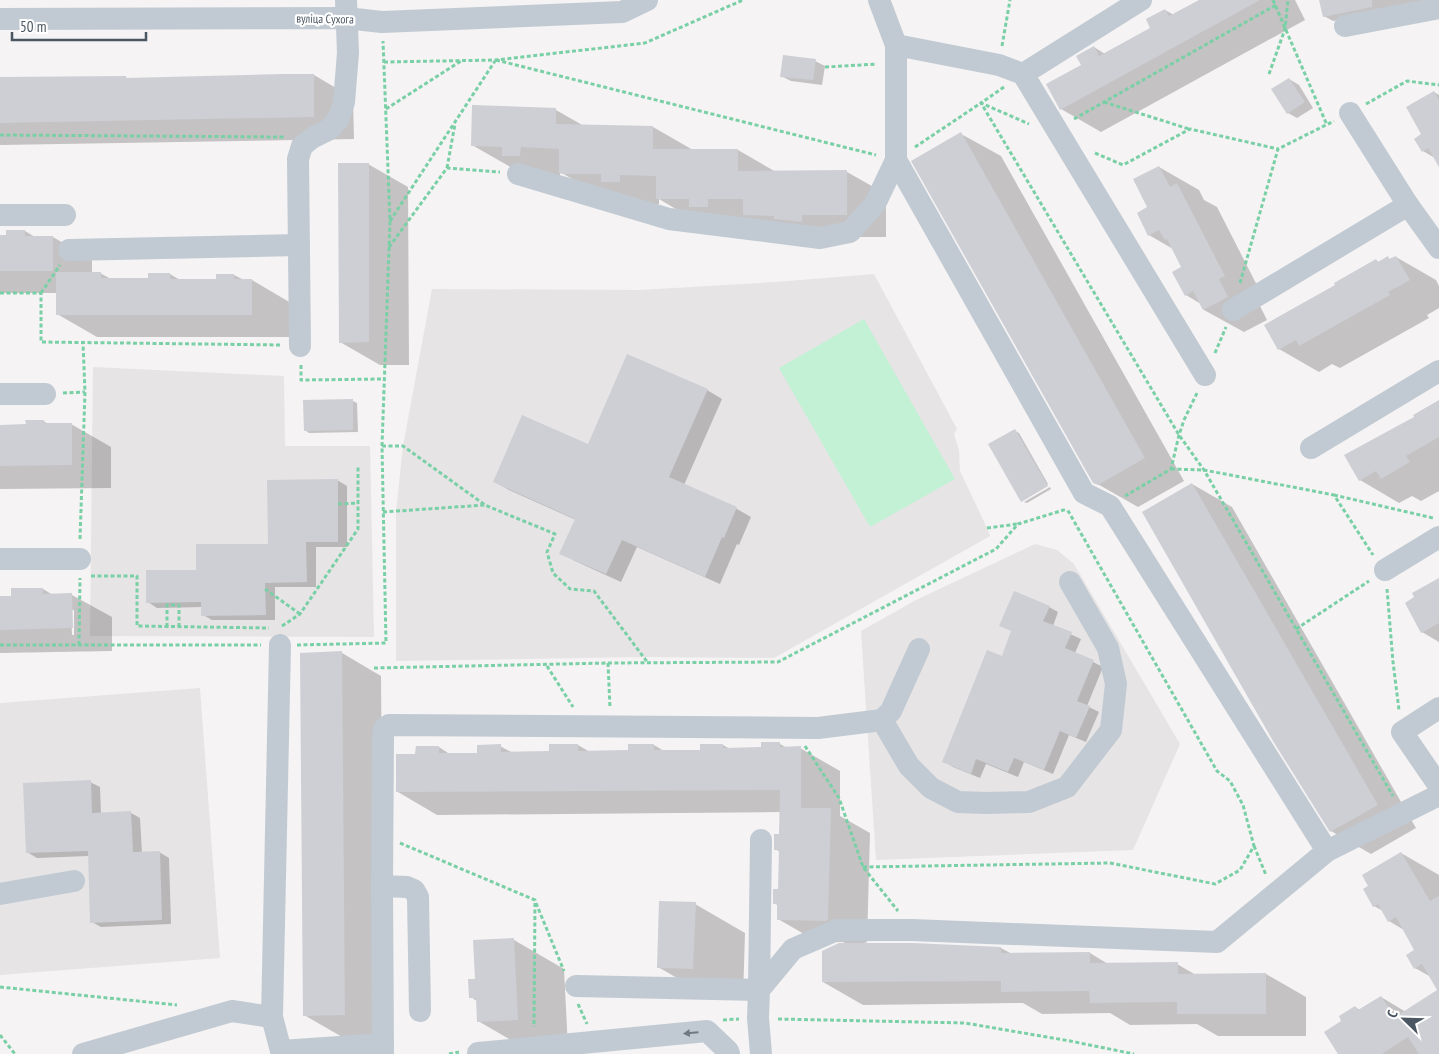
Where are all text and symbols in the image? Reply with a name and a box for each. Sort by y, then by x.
scale bar [12,10,146,42]
street label: вуліца Сухога [296,10,354,27]
text: 50 m [20,17,46,36]
north arrow [1379,994,1429,1044]
text: С [1382,1007,1402,1020]
one-way arrow [682,1029,698,1037]

